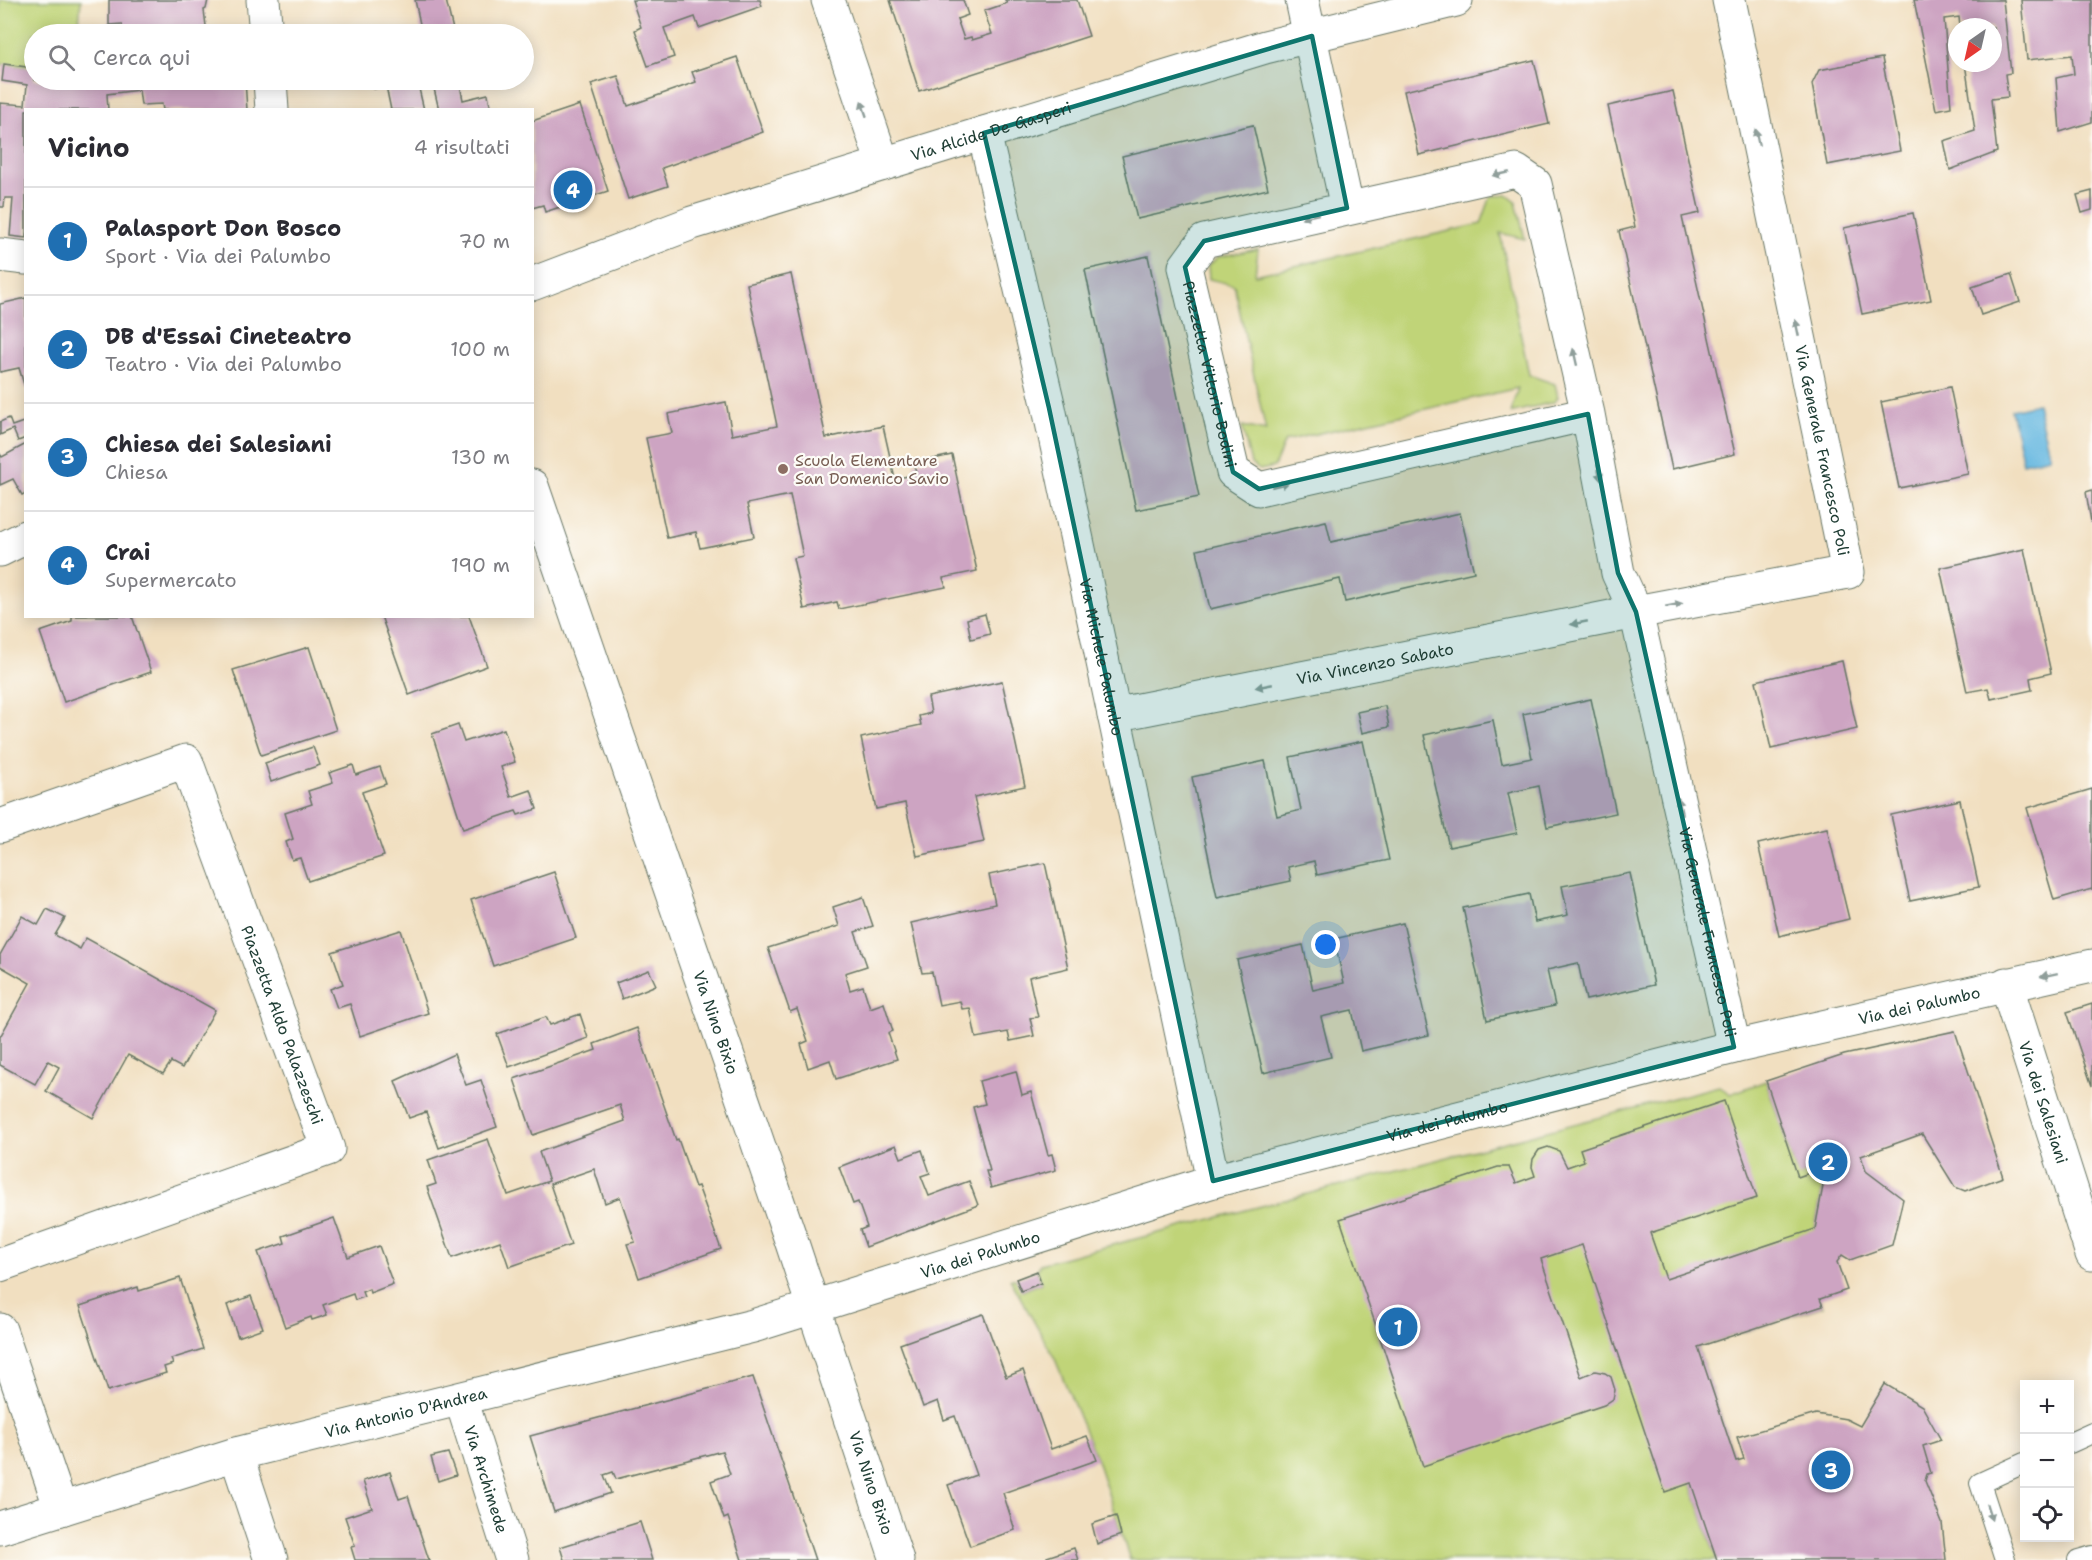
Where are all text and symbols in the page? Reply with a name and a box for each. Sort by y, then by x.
north arrow [1948,18,2002,72]
search box [24,24,534,90]
icon: search [45,41,78,74]
text: Cerca qui [93,43,191,72]
street label: Via Alcide De Gasperi [908,97,1074,166]
one-way arrow [859,100,869,118]
one-way arrow [1752,128,1762,146]
text: Vicino [48,130,130,165]
text: 4 risultati [414,134,510,160]
pin: 4 [554,168,592,213]
one-way arrow [1492,170,1510,180]
one-way arrow [1301,212,1320,222]
text: Palasport Don Bosco [105,214,341,243]
text: 1 [63,228,72,254]
text: 70 m [458,228,510,254]
text: Sport · Via dei Palumbo [105,243,331,269]
street label: Piazzetta Vittorio Bodini [1178,279,1242,470]
one-way arrow [1792,318,1801,337]
text: DB d'Essai Cineteatro [105,322,352,351]
text: 2 [61,336,75,362]
text: 100 m [450,336,510,362]
street label: Via Generale Francesco Poli [1790,343,1854,558]
one-way arrow [1569,348,1579,366]
text: Teatro · Via dei Palumbo [105,351,342,377]
text: Chiesa dei Salesiani [105,430,332,459]
text: 3 [61,444,75,470]
text: 130 m [451,444,510,470]
place label: Scuola Elementare San Domenico Savio [795,450,949,489]
text: Chiesa [105,459,168,485]
marker: Scuola Elementare San Domenico Savio [776,462,790,476]
one-way arrow [1595,462,1604,481]
one-way arrow [1270,479,1289,489]
text: Crai [105,538,151,567]
text: 4 [61,552,75,578]
text: 190 m [451,552,510,578]
text: Supermercato [105,567,237,593]
street label: Via Michele Palumbo [1074,576,1128,738]
one-way arrow [1665,600,1684,609]
one-way arrow [1570,619,1588,629]
street label: Via Vincenzo Sabato [1295,638,1455,690]
one-way arrow [1254,682,1273,691]
one-way arrow [1674,796,1684,815]
street label: Via Generale Francesco Poli [1674,825,1741,1039]
street label: Piazzetta Aldo Palazzeschi [236,923,328,1127]
your location [1311,930,1340,959]
street label: Via Nino Bixio [688,968,743,1077]
one-way arrow [2039,971,2058,980]
street label: Via dei Palumbo [1856,982,1982,1030]
street label: Via dei Salesiani [2014,1038,2073,1166]
street label: Via dei Palumbo [1384,1096,1510,1147]
pin: 2 [1808,1140,1848,1184]
street label: Via dei Palumbo [918,1226,1043,1284]
pin: 1 [1378,1304,1418,1350]
map controls [2020,1380,2074,1542]
button: + [2020,1380,2074,1434]
street label: Via Antonio D'Andrea [322,1382,489,1443]
street label: Via Archimede [459,1423,513,1536]
street label: Via Nino Bixio [844,1428,898,1538]
button: − [2020,1434,2074,1488]
pin: 3 [1812,1448,1850,1492]
button: locate [2020,1488,2074,1542]
one-way arrow [1985,1503,1994,1521]

